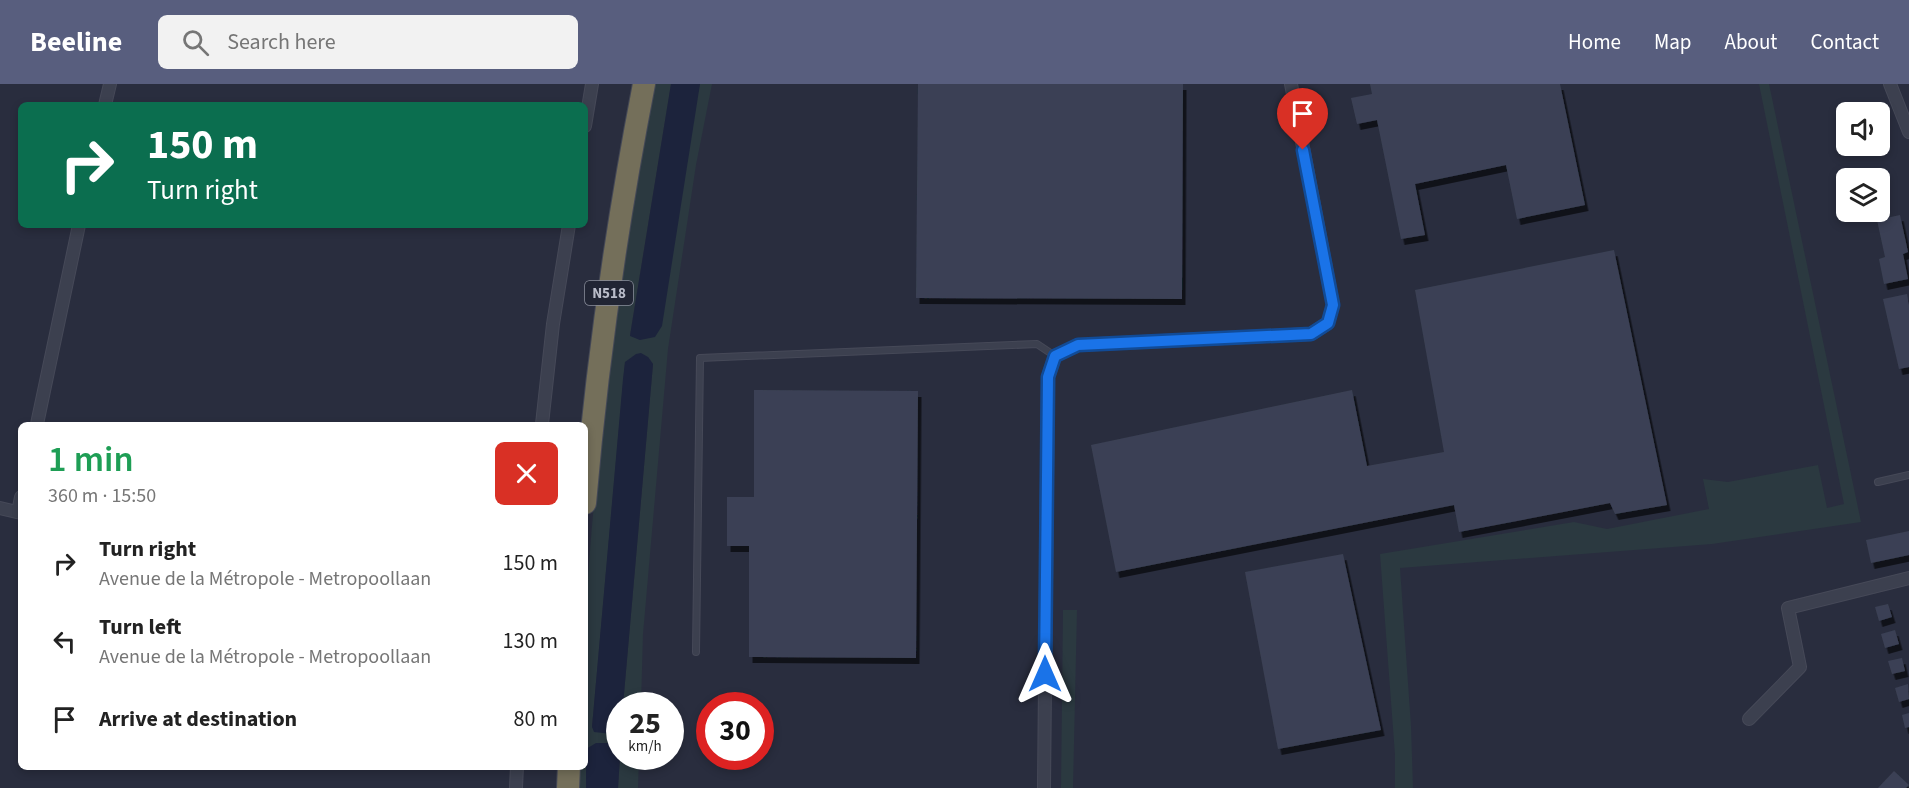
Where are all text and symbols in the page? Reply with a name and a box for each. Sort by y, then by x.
search box [158,15,578,69]
text: Beeline [30,22,122,62]
icon: search [179,26,212,59]
text: Search here [227,26,336,58]
text: Home [1568,27,1621,57]
text: Map [1654,27,1692,57]
text: About [1725,27,1777,57]
text: Contact [1810,27,1879,57]
pin [1277,88,1328,150]
icon: arrive [1286,97,1319,130]
map controls [1836,102,1890,222]
button: sound [1836,102,1890,156]
text: 150 m [147,115,258,175]
icon: right [48,126,126,204]
button: layers [1836,168,1890,222]
text: Turn right [147,171,258,210]
road number: N518 [585,281,633,305]
text: 1 min [48,434,134,485]
button: close [495,442,558,505]
text: 360 m · 15:50 [48,482,156,510]
text: Turn right [99,533,196,565]
icon: right [48,547,81,580]
text: 150 m [503,547,558,579]
text: Avenue de la Métropole - Metropoollaan [99,565,431,593]
text: Turn left [99,611,181,643]
icon: left [48,625,81,658]
text: 130 m [503,625,558,657]
position arrow [1013,642,1077,706]
text: Avenue de la Métropole - Metropoollaan [99,643,431,671]
speed limit sign: 30 [696,692,774,770]
text: 25 [629,702,661,745]
icon: arrive [48,703,81,736]
text: Arrive at destination [99,703,297,735]
text: 80 m [513,703,558,735]
text: km/h [628,736,662,757]

